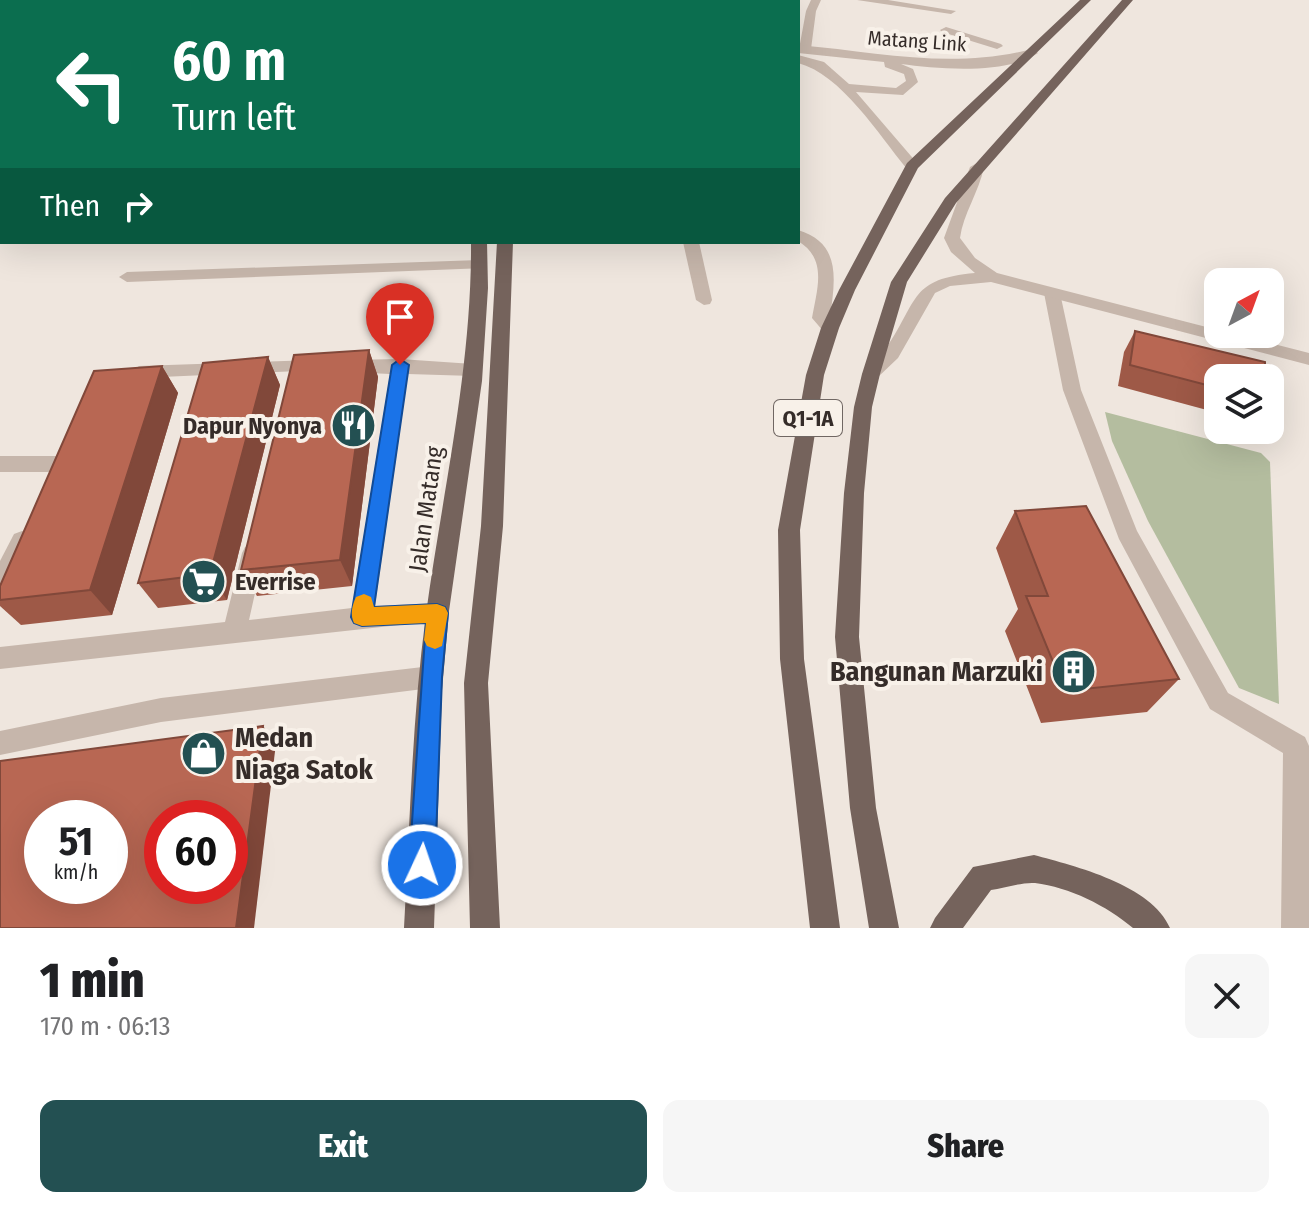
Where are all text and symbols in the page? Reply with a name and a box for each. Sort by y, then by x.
street label: Matang Link [867,26,968,56]
text: 60 m [172,28,286,95]
icon: left [40,32,144,136]
text: Turn left [172,96,296,140]
icon: right [116,184,160,228]
text: Then [40,188,100,224]
north arrow [1204,268,1284,348]
map controls [1204,268,1284,444]
pin [366,283,434,365]
icon: arrive [378,295,422,339]
button: layers [1204,364,1284,444]
road number: Q1-1A [774,400,842,436]
restaurant icon: Dapur Nyonya [329,402,377,450]
place label: Dapur Nyonya [183,412,322,440]
street label: Jalan Matang [403,444,449,574]
supermarket icon: Everrise [180,558,228,606]
place label: Everrise [235,568,316,596]
building icon: Bangunan Marzuki [1050,647,1098,695]
place label: Bangunan Marzuki [830,655,1043,688]
place label: Medan Niaga Satok [235,721,373,786]
shop icon: Medan Niaga Satok [180,729,228,777]
speed limit sign: 60 [144,800,248,904]
text: 51 [59,818,93,866]
position arrow [380,823,464,907]
text: km/h [54,860,98,884]
text: 1 min [40,952,144,1010]
button: close [1185,954,1269,1038]
text: 170 m · 06:13 [40,1011,171,1042]
button: Exit [40,1100,647,1192]
button: Share [663,1100,1269,1192]

